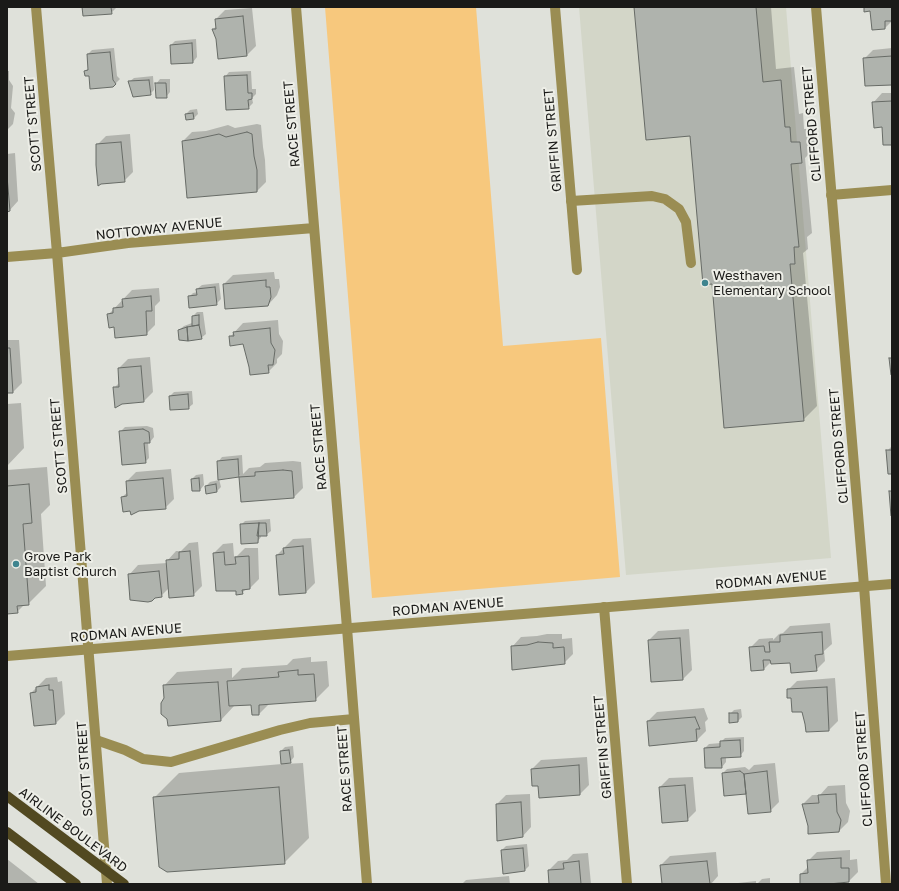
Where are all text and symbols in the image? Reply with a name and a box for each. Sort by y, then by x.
street label: CLIFFORD STREET [799,66,825,182]
street label: SCOTT STREET [21,76,45,172]
street label: RACE STREET [280,80,304,168]
street label: GRIFFIN STREET [541,88,565,192]
street label: NOTTOWAY AVENUE [95,215,223,243]
place label: Westhaven Elementary School [713,268,831,299]
marker: Westhaven Elementary School [700,278,710,288]
street label: CLIFFORD STREET [826,388,852,504]
street label: SCOTT STREET [47,398,71,494]
street label: RACE STREET [307,403,331,491]
place label: Grove Park Baptist Church [24,549,117,580]
marker: Grove Park Baptist Church [11,559,21,569]
street label: RODMAN AVENUE [715,567,827,593]
street label: RODMAN AVENUE [392,594,504,620]
street label: RODMAN AVENUE [70,620,182,646]
street label: GRIFFIN STREET [591,695,615,799]
street label: CLIFFORD STREET [852,711,876,827]
street label: SCOTT STREET [74,721,96,817]
street label: RACE STREET [334,725,356,813]
street label: AIRLINE BOULEVARD [16,784,130,876]

